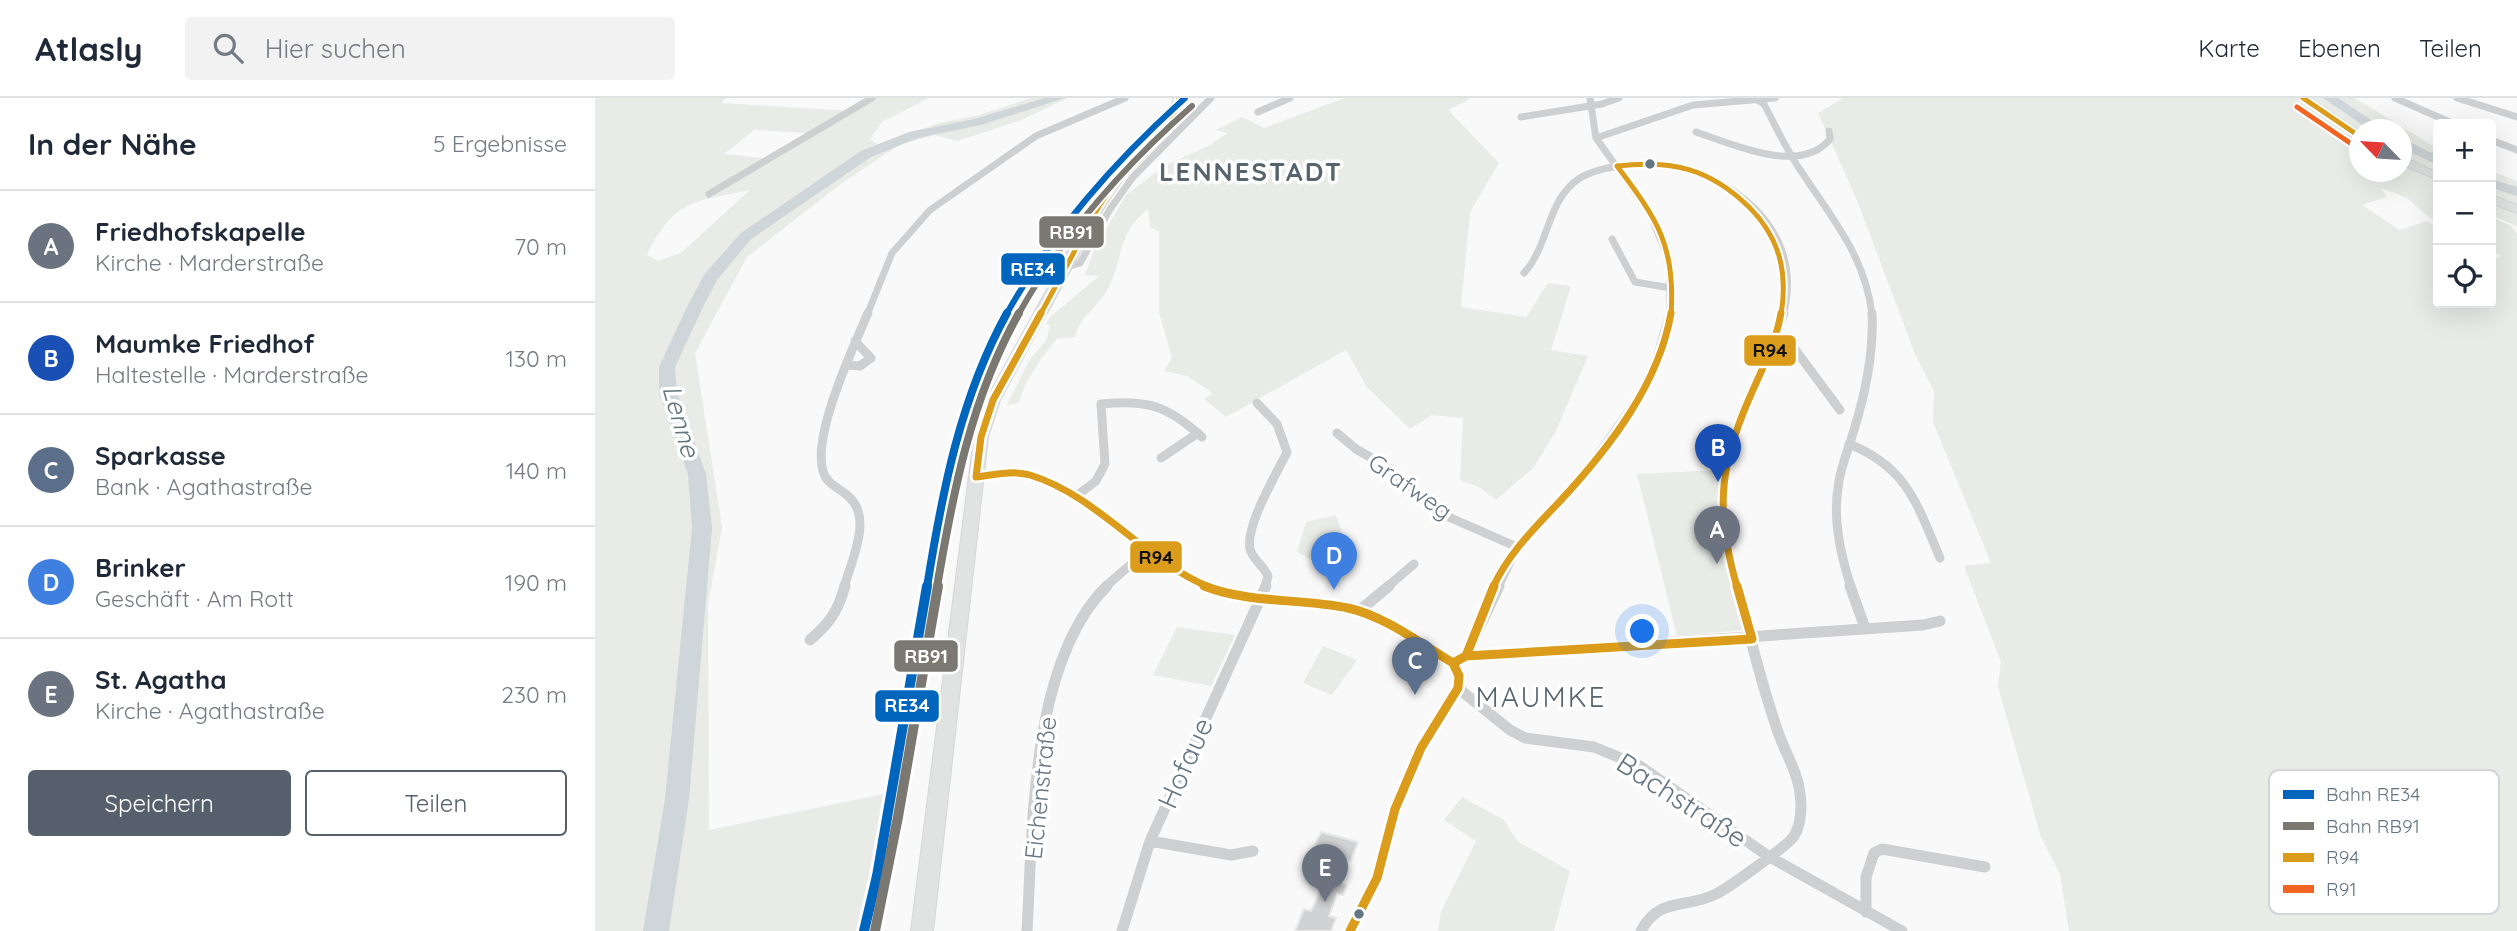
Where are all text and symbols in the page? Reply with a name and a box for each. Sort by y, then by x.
search box [185,17,675,80]
text: Atlasly [35,28,143,69]
icon: search [209,29,247,67]
text: Hier suchen [265,32,406,65]
text: Karte [2198,33,2260,63]
text: Ebenen [2298,33,2381,63]
text: Teilen [2419,33,2482,63]
north arrow [2349,119,2412,182]
map controls [2433,119,2496,308]
button: + [2433,119,2496,182]
text: In der Nähe [28,125,197,163]
text: 5 Ergebnisse [433,129,567,158]
district label: LENNESTADT [1159,155,1343,188]
unlabelled marker [1643,157,1657,171]
button: − [2433,182,2496,245]
text: Friedhofskapelle [95,215,306,248]
line badge: RB91 [1038,215,1105,249]
text: RB91 [1049,220,1093,244]
text: A [44,232,58,261]
text: 70 m [514,232,567,261]
button: locate [2433,245,2496,308]
text: Kirche · Marderstraße [95,248,324,277]
line badge: RE34 [1000,252,1066,286]
text: RE34 [1010,257,1056,281]
text: Maumke Friedhof [95,327,315,360]
line badge: R94 [1743,334,1797,367]
text: R94 [1752,338,1788,362]
text: B [43,344,59,373]
text: 130 m [505,344,567,373]
text: Haltestelle · Marderstraße [95,360,368,389]
water label: Lenne [656,381,708,462]
pin: B [1695,424,1741,482]
text: Sparkasse [95,439,226,472]
street label: Grafweg [1363,447,1458,526]
text: C [44,456,58,485]
text: 140 m [506,456,567,485]
text: Bank · Agathastraße [95,472,312,501]
pin: A [1694,506,1740,564]
pin: D [1311,532,1357,590]
line badge: R94 [1129,540,1183,574]
text: R94 [1138,545,1174,569]
text: Brinker [95,551,186,584]
text: D [43,568,59,597]
text: 190 m [505,568,567,597]
text: Geschäft · Am Rott [95,584,294,613]
your location [1625,614,1659,648]
pin: C [1392,637,1438,695]
line badge: RB91 [893,639,959,673]
text: RB91 [904,644,948,668]
text: St. Agatha [95,663,227,696]
district label: MAUMKE [1476,679,1606,714]
text: E [44,680,58,709]
text: 230 m [501,680,567,709]
line badge: RE34 [874,689,940,723]
text: RE34 [884,693,930,717]
text: Kirche · Agathastraße [95,696,325,725]
street label: Hofaue [1149,712,1220,814]
street label: Eichenstraße [1018,715,1062,861]
street label: Bachstraße [1610,744,1754,855]
button: Speichern [28,770,291,836]
button: Teilen [305,770,567,836]
legend [2269,770,2499,914]
text: Bahn RE34 [2326,782,2420,806]
text: Bahn RB91 [2326,814,2420,838]
pin: E [1302,844,1348,902]
text: R94 [2326,845,2359,869]
text: R91 [2326,877,2357,901]
unlabelled marker [1352,907,1366,921]

